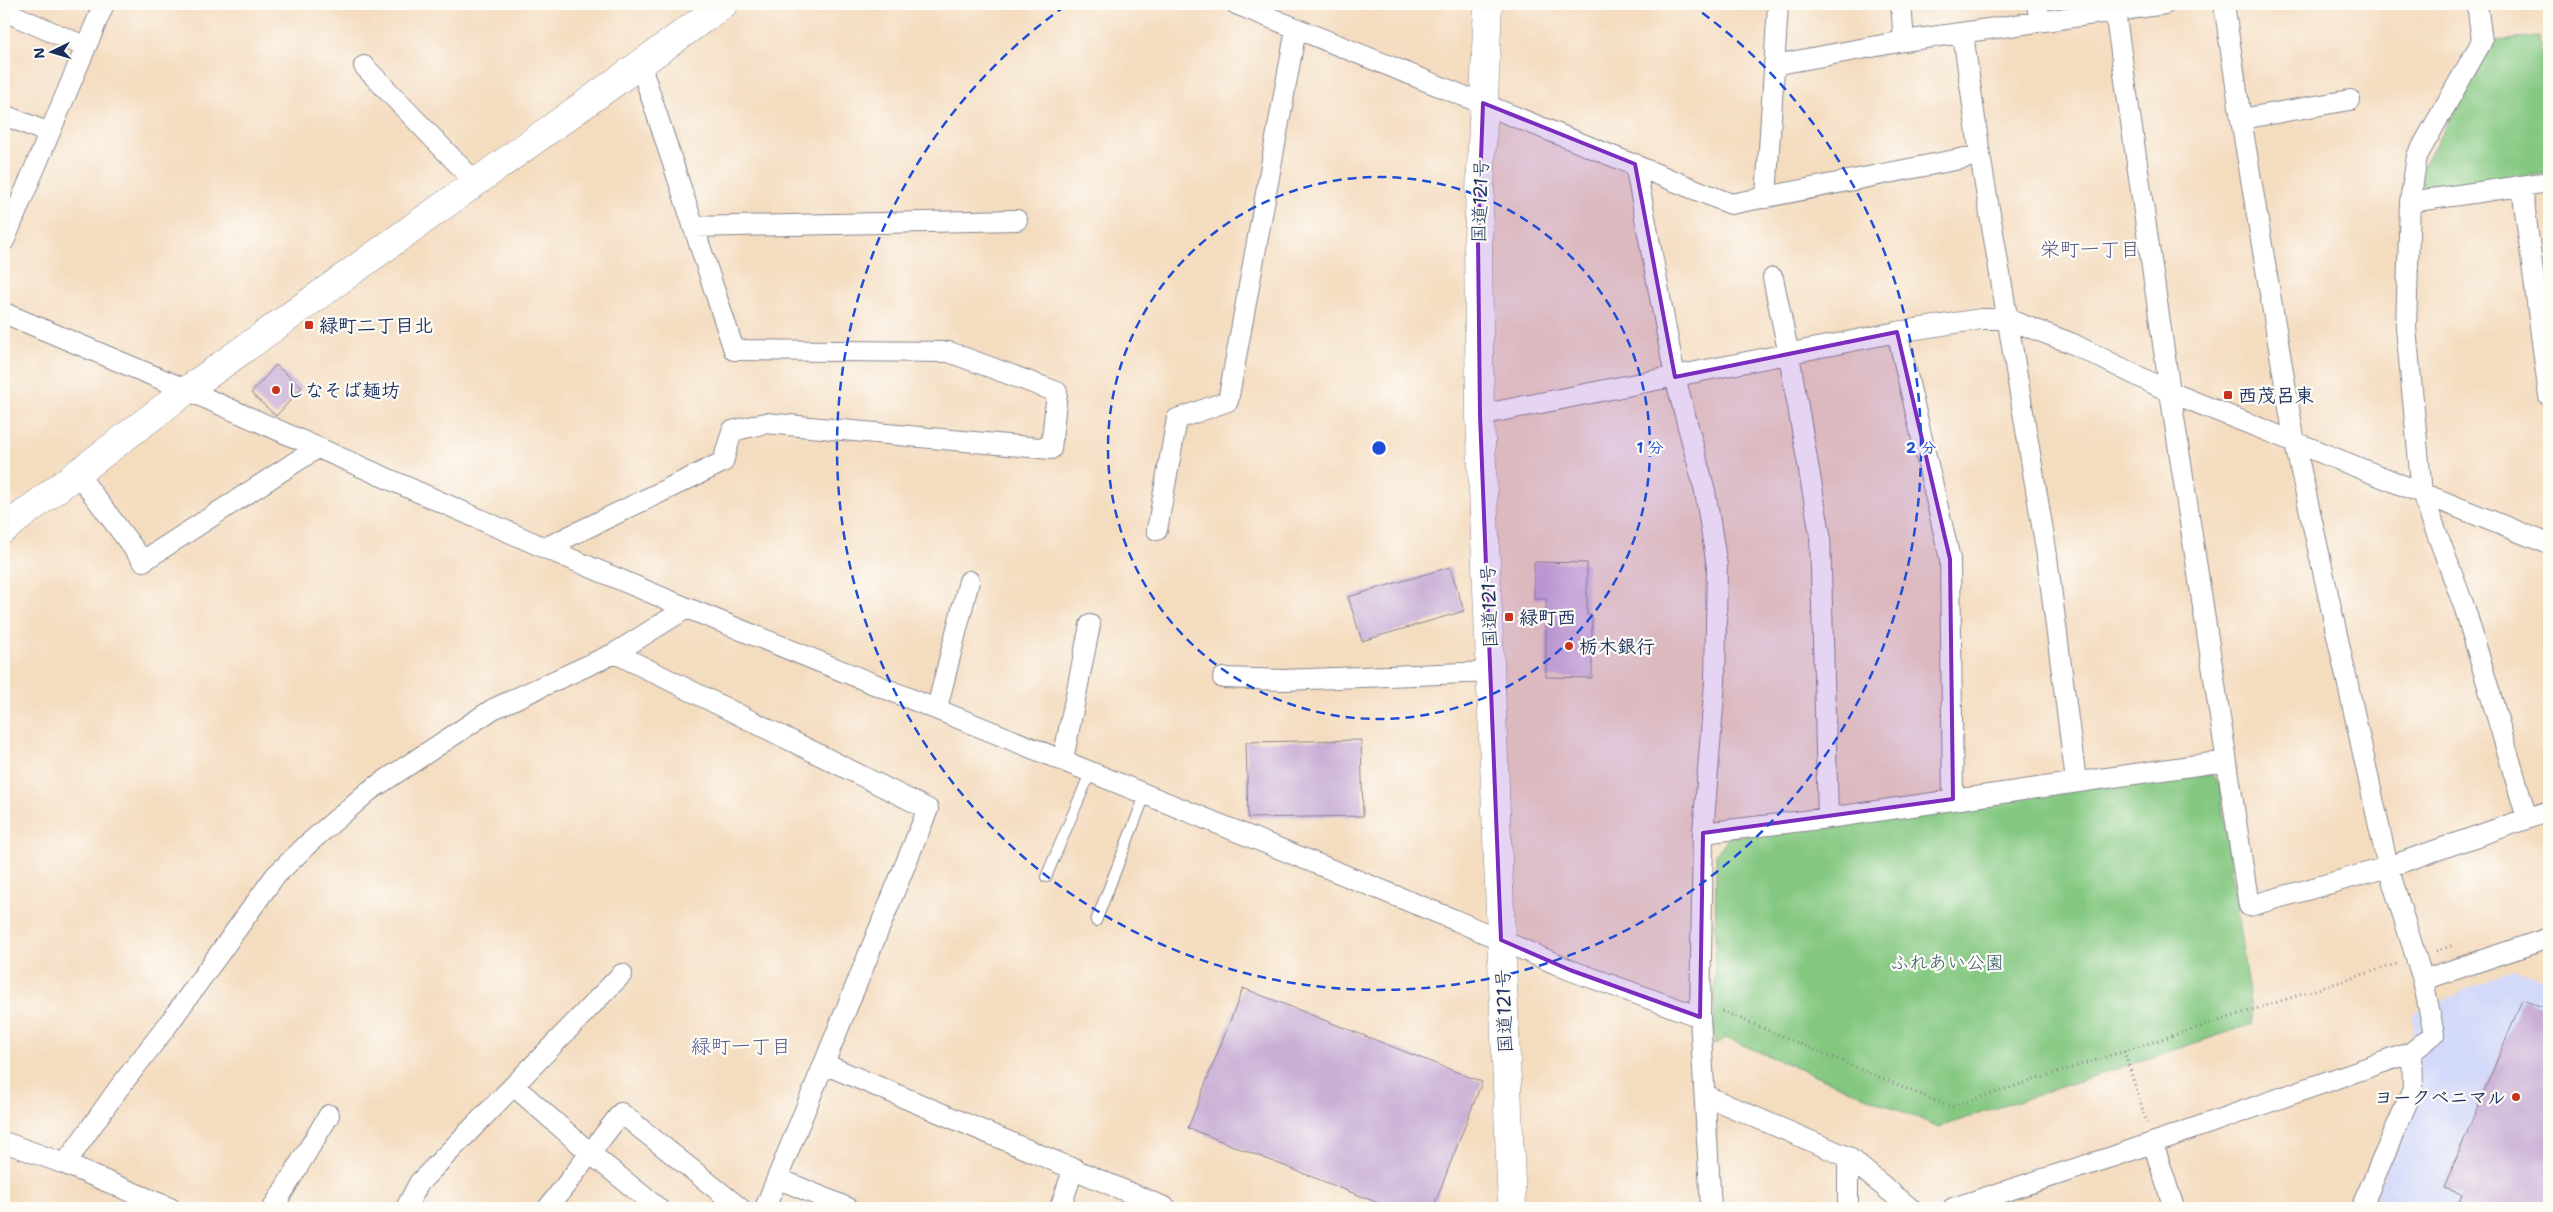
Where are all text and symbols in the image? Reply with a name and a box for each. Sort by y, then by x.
north arrow [28,28,78,78]
text: N [30,47,48,59]
street label: 国道121号 [1466,158,1494,244]
district label: 栄町一丁目 [2040,236,2140,262]
place label: 緑町二丁目北 [319,313,433,338]
marker: 緑町二丁目北 [303,319,315,331]
place label: しなそば麺坊 [286,378,400,403]
place label: 西茂呂東 [2238,383,2314,408]
marker: しなそば麺坊 [270,384,282,396]
marker: 西茂呂東 [2222,389,2234,401]
text: 1 分 [1637,438,1664,458]
text: 2 分 [1906,438,1936,458]
centre of rings [1370,439,1388,457]
street label: 国道121号 [1475,563,1503,649]
place label: 緑町西 [1519,605,1576,630]
marker: 緑町西 [1503,611,1515,623]
place label: 栃木銀行 [1579,634,1655,659]
marker: 栃木銀行 [1563,640,1575,652]
park label: ふれあい公園 [1890,950,2004,975]
street label: 国道121号 [1490,968,1518,1054]
district label: 緑町一丁目 [691,1033,791,1059]
place label: ヨークベニマル [2375,1085,2506,1110]
marker: ヨークベニマル [2510,1091,2522,1103]

